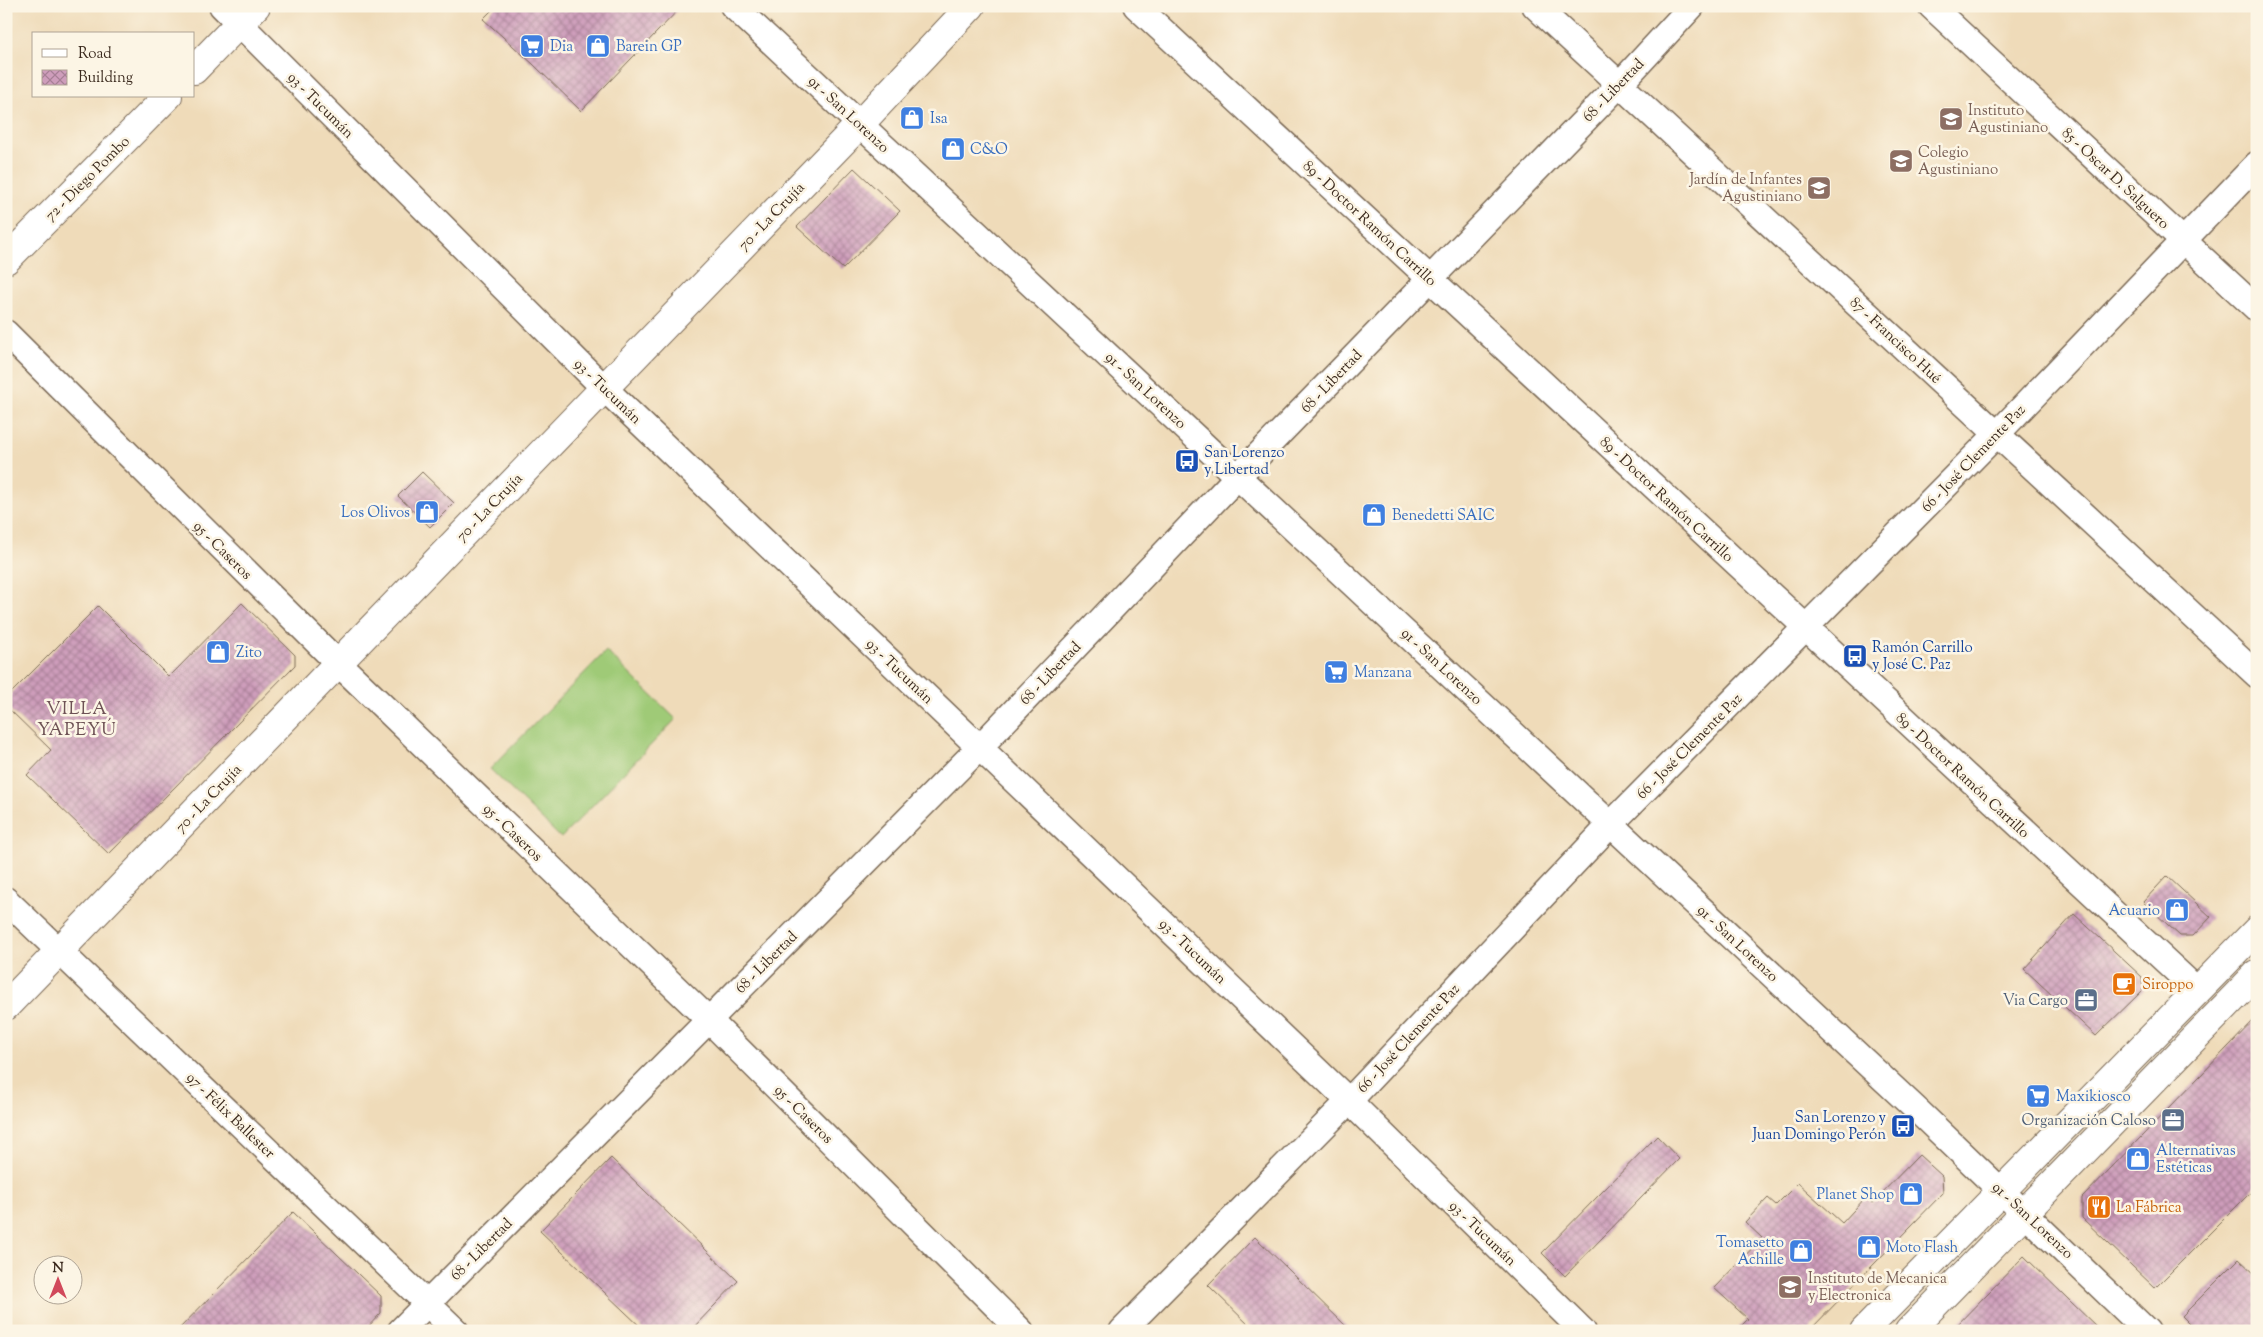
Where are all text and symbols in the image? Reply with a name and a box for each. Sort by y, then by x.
legend [32,32,195,98]
supermarket icon: Dia [519,33,545,59]
shop icon: Barein GP [585,33,611,59]
place label: Dia [550,37,573,58]
place label: Barein GP [616,37,682,58]
text: Road [78,44,112,65]
street label: 68 - Libertad [1578,54,1650,127]
text: Building [78,68,133,89]
street label: 93 - Tucumán [282,68,358,144]
street label: 91 - San Lorenzo [803,72,893,158]
place label: Instituto Agustiniano [1968,101,2048,139]
shop icon: Isa [899,105,925,131]
school or university icon: Instituto Agustiniano [1938,106,1964,132]
place label: Isa [930,109,948,130]
street label: 85 - Oscar D. Salguero [2057,124,2173,235]
street label: 72 - Diego Pombo [41,132,135,226]
shop icon: C&O [940,136,966,162]
place label: C&O [970,140,1008,161]
place label: Colegio Agustiniano [1918,143,1998,181]
school or university icon: Colegio Agustiniano [1888,148,1914,174]
street label: 89 - Doctor Ramón Carrillo [1297,156,1440,292]
place label: Jardín de Infantes Agustiniano [1688,170,1802,208]
school or university icon: Jardín de Infantes Agustiniano [1806,175,1832,201]
street label: 70 - La Crujía [734,178,810,256]
street label: 87 - Francisco Hué [1844,293,1945,389]
street label: 68 - Libertad [1296,345,1368,418]
street label: 91 - San Lorenzo [1100,348,1190,434]
street label: 93 - Tucumán [569,355,645,430]
street label: 66 - José Clemente Paz [1917,400,2031,518]
street label: 89 - Doctor Ramón Carrillo [1594,432,1737,568]
place label: San Lorenzo y Libertad [1204,443,1285,481]
bus stop icon: San Lorenzo y Libertad [1174,448,1200,474]
street label: 70 - La Crujía [452,469,528,547]
shop icon: Los Olivos [414,499,440,525]
shop icon: Benedetti SAIC [1361,502,1387,528]
place label: Los Olivos [341,503,410,524]
place label: Benedetti SAIC [1392,506,1495,527]
street label: 95 - Caseros [188,517,256,585]
street label: 91 - San Lorenzo [1396,624,1486,710]
street label: 93 - Tucumán [861,635,937,710]
street label: 68 - Libertad [1015,637,1087,710]
place label: Ramón Carrillo y José C. Paz [1872,638,1973,676]
shop icon: Zito [205,639,231,665]
place label: Zito [236,643,262,664]
bus stop icon: Ramón Carrillo y José C. Paz [1842,643,1868,669]
supermarket icon: Manzana [1323,659,1349,685]
place label: Manzana [1354,663,1412,684]
street label: 66 - José Clemente Paz [1632,689,1748,805]
district label: VILLA YAPEYÚ [37,697,117,744]
street label: 89 - Doctor Ramón Carrillo [1890,708,2033,844]
street label: 70 - La Crujía [171,760,247,838]
street label: 95 - Caseros [478,799,546,867]
shop icon: Acuario [2164,897,2190,923]
street label: 91 - San Lorenzo [1692,901,1782,987]
place label: Acuario [2108,901,2160,922]
street label: 93 - Tucumán [1154,915,1230,990]
street label: 68 - Libertad [731,927,803,999]
cafe icon: Siroppo [2111,971,2137,997]
place label: Siroppo [2142,975,2194,996]
street label: 66 - José Clemente Paz [1353,980,1466,1098]
office icon: Via Cargo [2073,987,2099,1013]
place label: Via Cargo [2003,991,2068,1012]
street label: 97 - Félix Ballester [181,1068,279,1164]
street label: 95 - Caseros [769,1081,837,1149]
supermarket icon: Maxikiosco [2025,1083,2051,1109]
place label: Maxikiosco [2056,1087,2131,1108]
office icon: Organización Caloso [2160,1107,2186,1133]
place label: San Lorenzo y Juan Domingo Perón [1751,1108,1887,1146]
place label: Organización Caloso [2021,1111,2156,1132]
bus stop icon: San Lorenzo y Juan Domingo Perón [1890,1113,1916,1139]
place label: Alternativas Estéticas [2156,1141,2236,1179]
shop icon: Alternativas Estéticas [2125,1146,2151,1172]
street label: 91 - San Lorenzo [1987,1178,2077,1264]
shop icon: Planet Shop [1898,1181,1924,1207]
place label: Planet Shop [1817,1185,1894,1206]
restaurant icon: La Fábrica [2086,1194,2112,1220]
street label: 93 - Tucumán [1444,1197,1520,1272]
place label: La Fábrica [2116,1198,2182,1219]
street label: 68 - Libertad [446,1214,518,1286]
place label: Tomasetto Achille [1716,1233,1784,1271]
shop icon: Moto Flash [1856,1234,1882,1260]
shop icon: Tomasetto Achille [1788,1238,1814,1264]
place label: Moto Flash [1886,1238,1959,1259]
north arrow [32,1254,82,1304]
text: N [52,1259,64,1279]
place label: Instituto de Mecanica y Electronica [1808,1269,1947,1307]
school or university icon: Instituto de Mecanica y Electronica [1777,1274,1803,1300]

